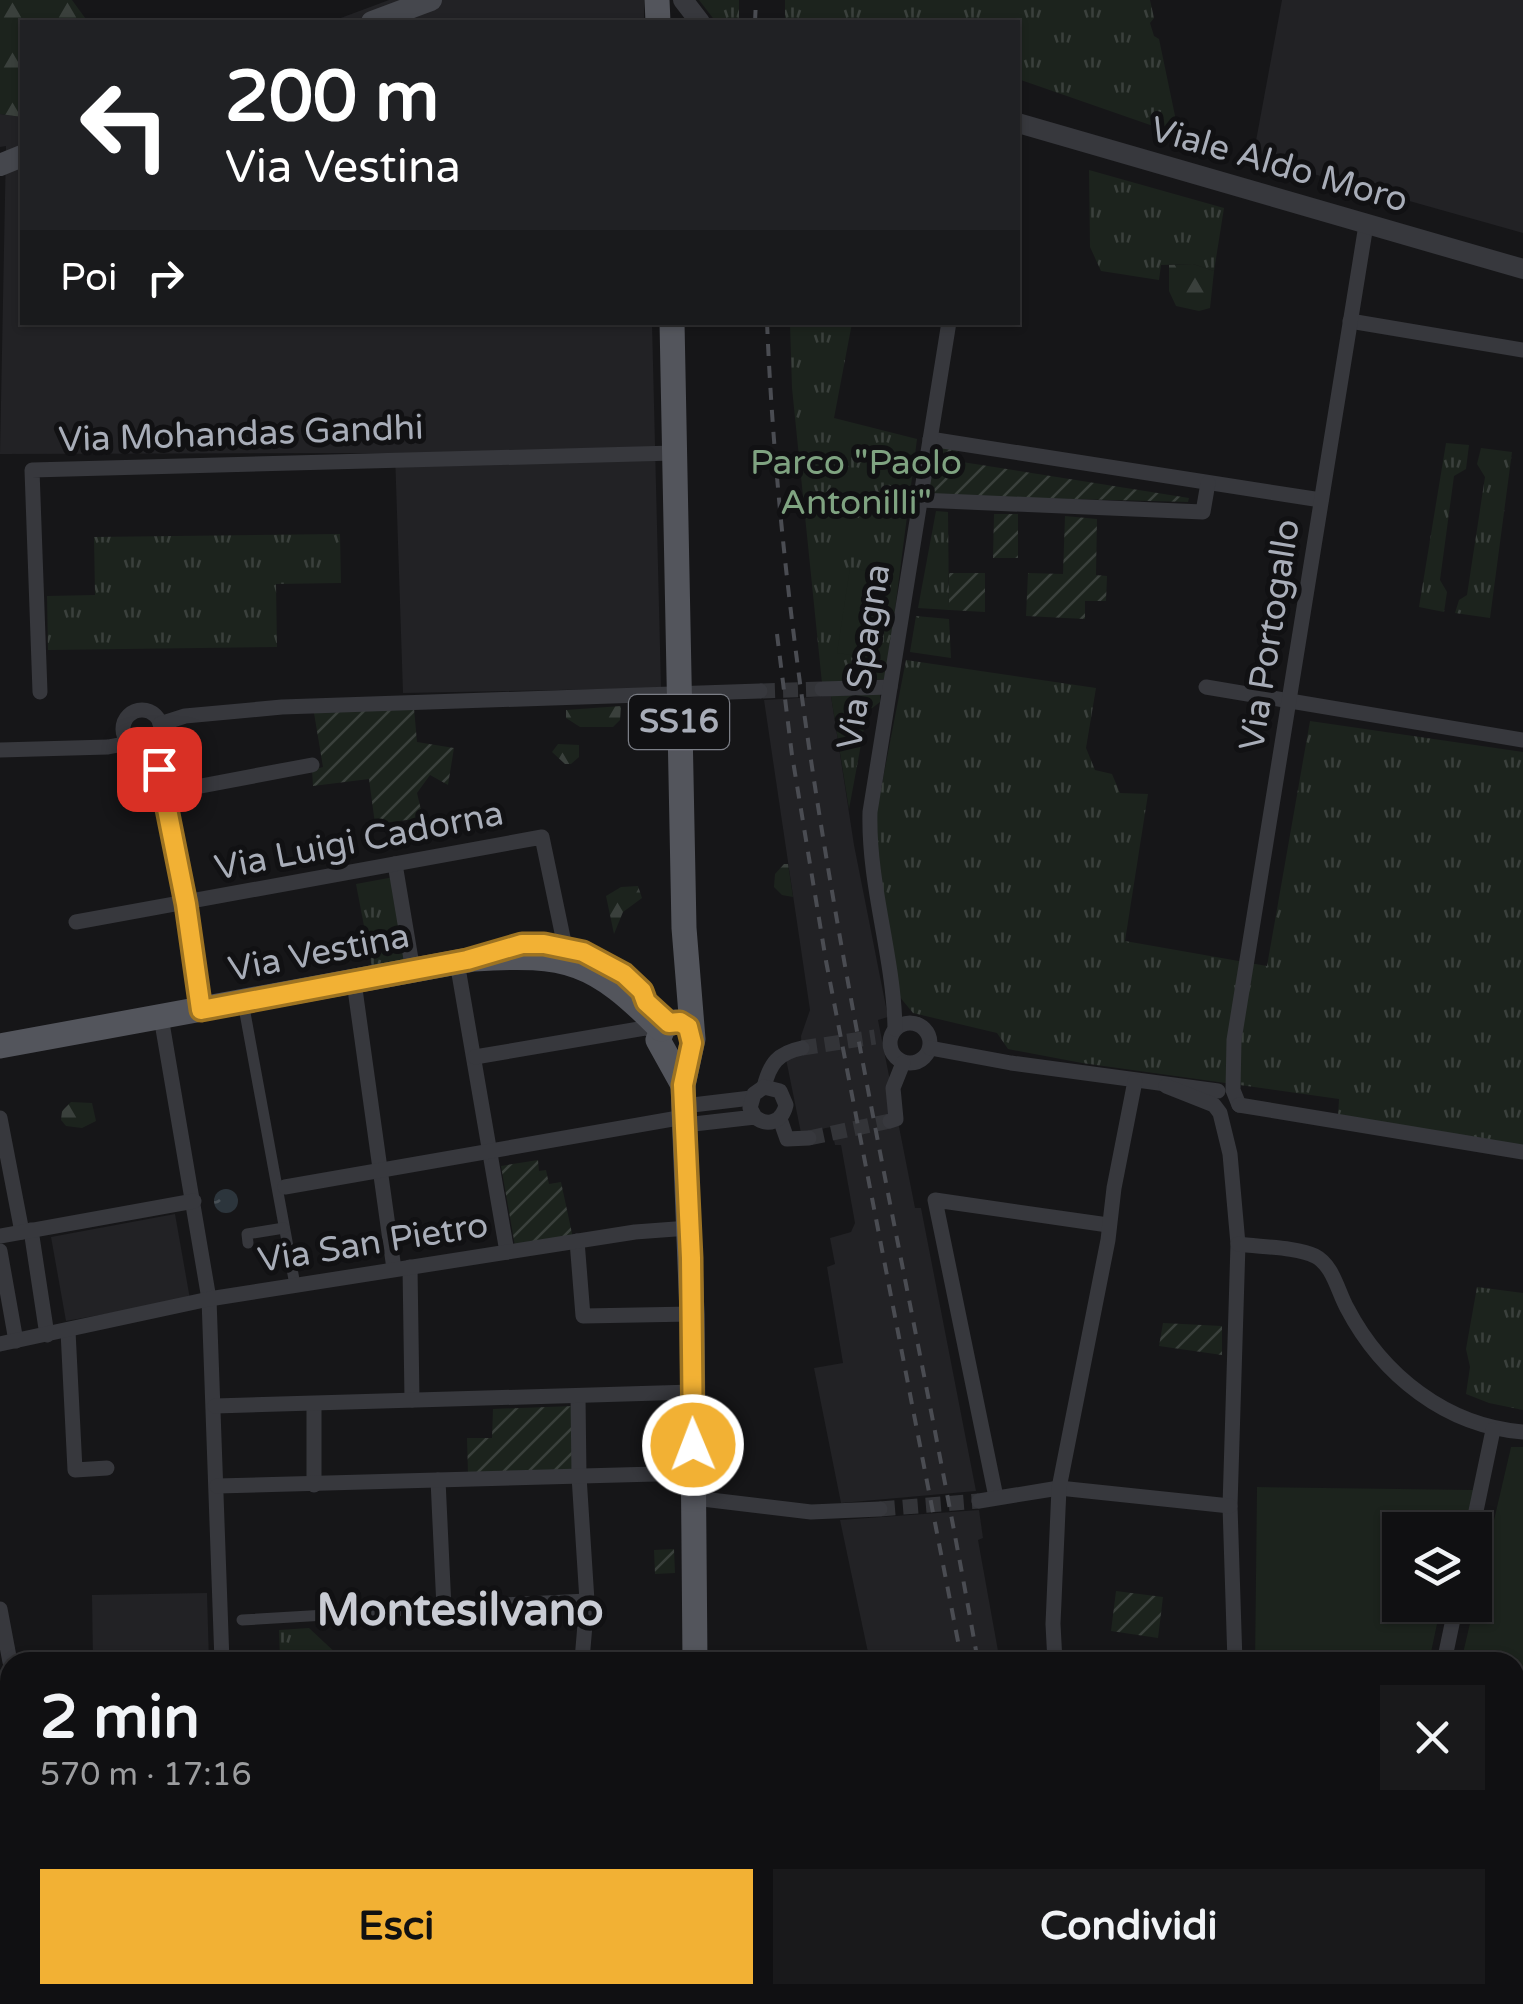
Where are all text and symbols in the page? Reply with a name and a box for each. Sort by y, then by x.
text: 200 m [225,56,439,140]
icon: left [60,60,190,190]
street label: Viale Aldo Moro [1145,108,1413,222]
text: Via Vestina [225,141,461,195]
icon: right [138,250,193,305]
text: Poi [60,255,118,301]
street label: Via Mohandas Gandhi [58,407,424,461]
park label: Parco "Paolo Antonilli" [750,442,962,524]
street label: Via Portogallo [1231,516,1309,754]
street label: Via Spagna [829,561,899,753]
road number: SS16 [629,695,729,749]
pin [117,727,202,812]
icon: arrive [132,742,187,797]
street label: Via Luigi Cadorna [211,792,507,890]
street label: Via Vestina [225,915,413,991]
street label: Via San Pietro [255,1204,491,1282]
position arrow [641,1393,745,1497]
map controls [1382,1512,1492,1622]
button: layers [1382,1512,1492,1622]
district label: Montesilvano [316,1584,604,1638]
text: 2 min [40,1682,200,1754]
button: close [1380,1685,1485,1790]
text: 570 m · 17:16 [40,1756,252,1794]
button: Esci [40,1869,753,1984]
button: Condividi [773,1869,1485,1984]

